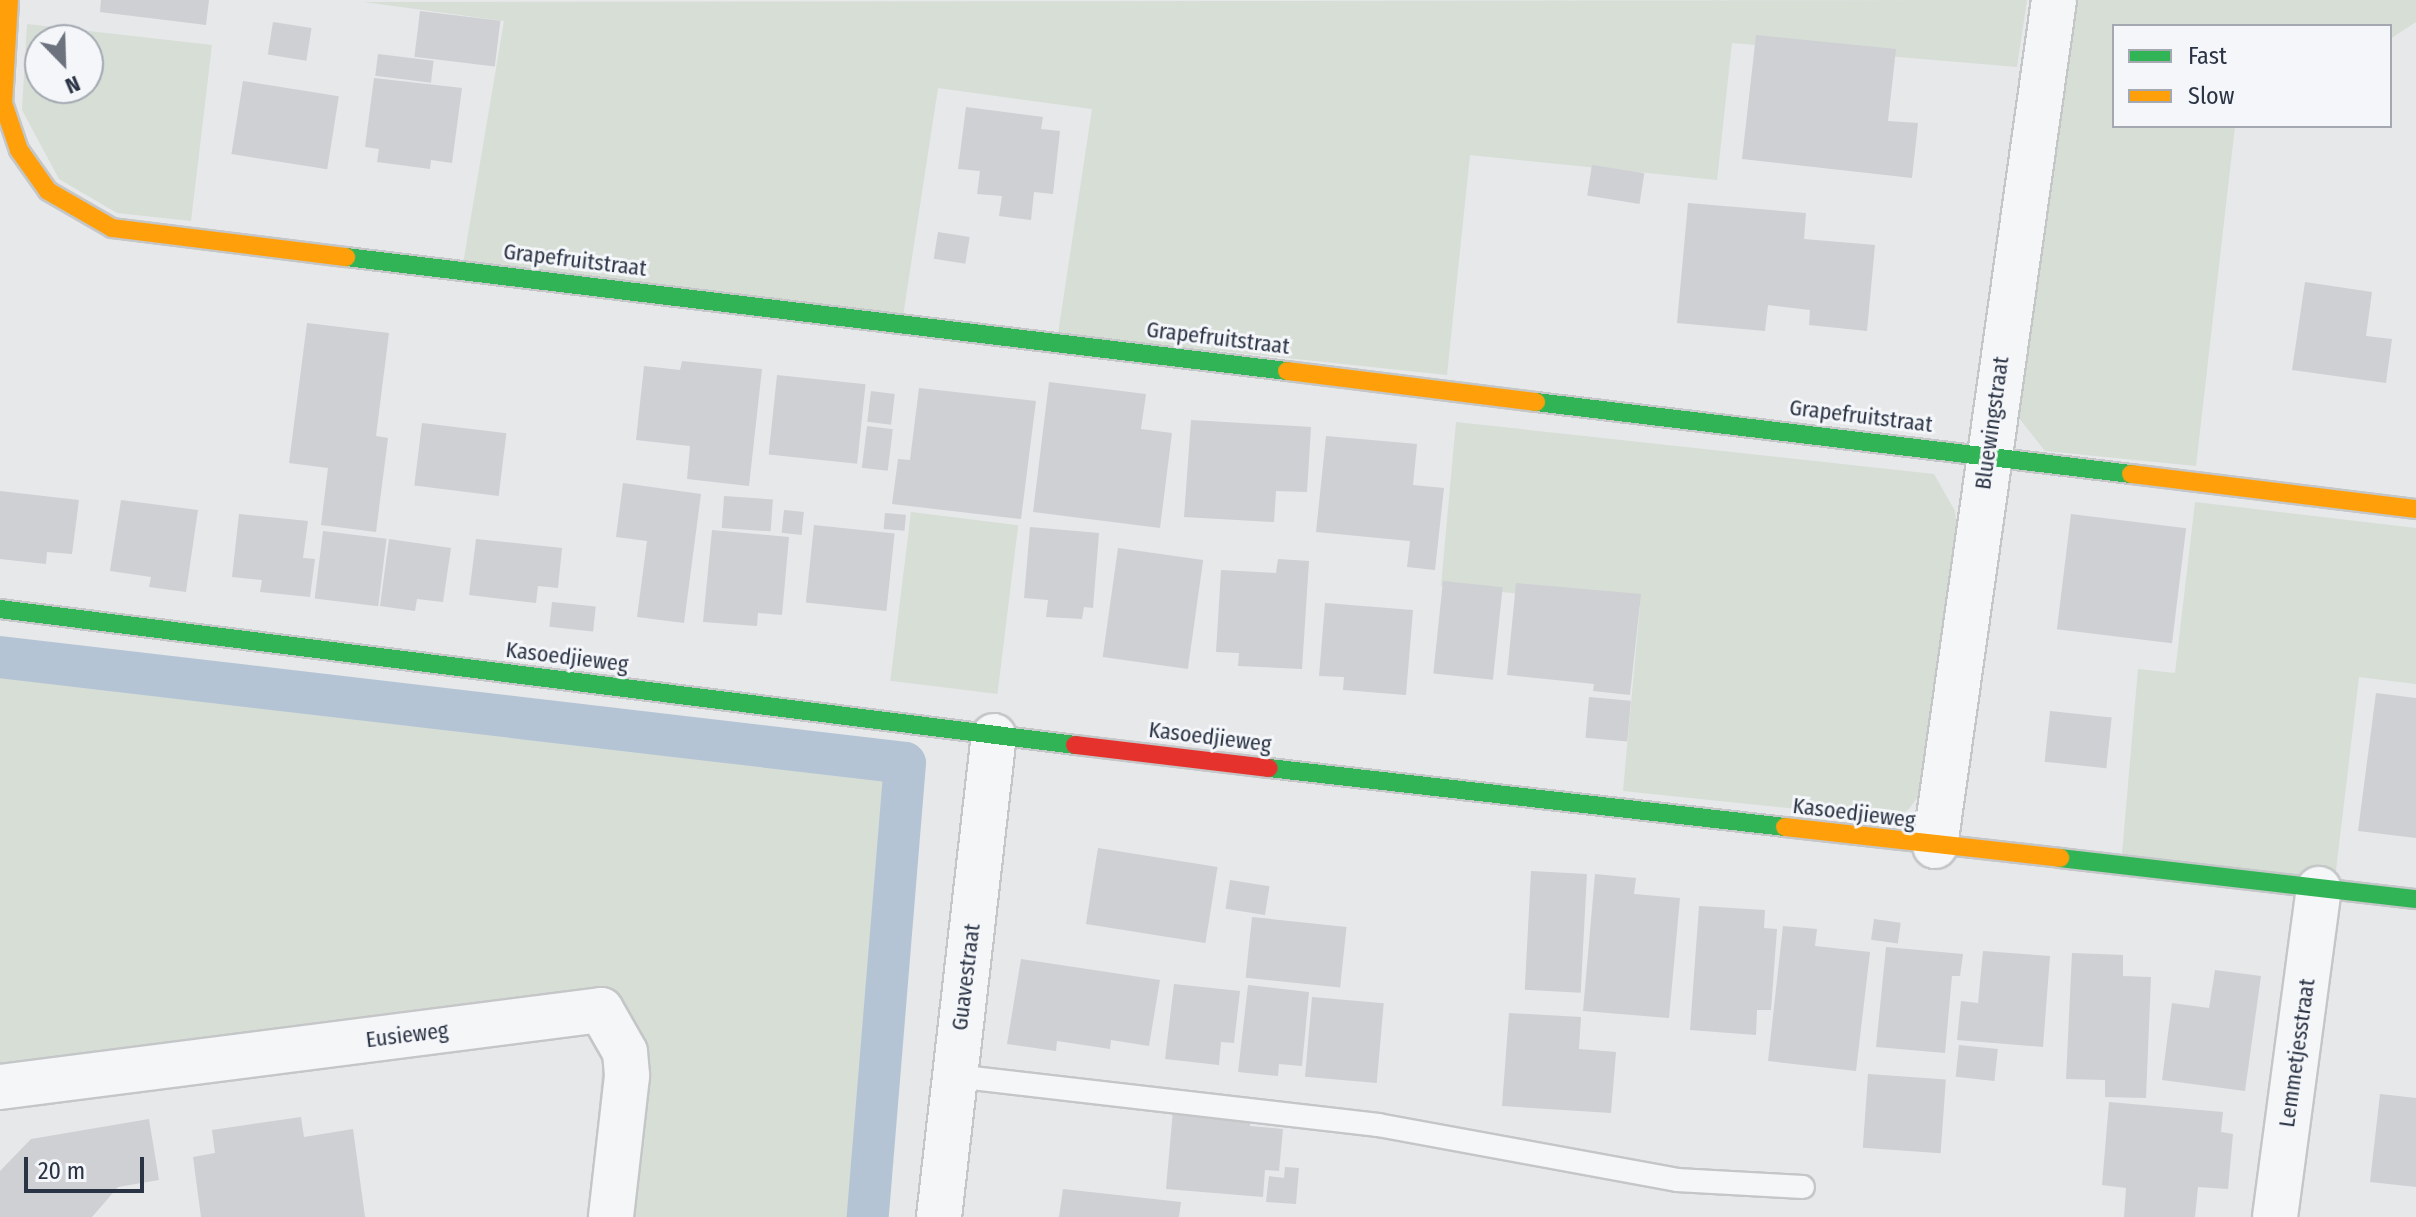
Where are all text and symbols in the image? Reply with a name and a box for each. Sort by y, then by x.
north arrow [24,24,104,104]
legend [2112,24,2392,128]
text: Fast [2188,42,2227,70]
text: N [61,70,84,100]
text: Slow [2188,82,2234,110]
street label: Grapefruitstraat [502,238,648,282]
street label: Grapefruitstraat [1145,316,1291,360]
street label: Bluewingstraat [1970,355,2014,491]
street label: Grapefruitstraat [1788,394,1934,438]
street label: Kasoedjieweg [504,636,630,678]
street label: Kasoedjieweg [1147,716,1273,758]
street label: Kasoedjieweg [1791,792,1917,834]
street label: Guavestraat [946,922,986,1032]
street label: Lemmetjesstraat [2274,977,2320,1129]
street label: Eusieweg [364,1017,450,1053]
scale bar [28,1141,148,1191]
text: 20 m [38,1157,85,1185]

